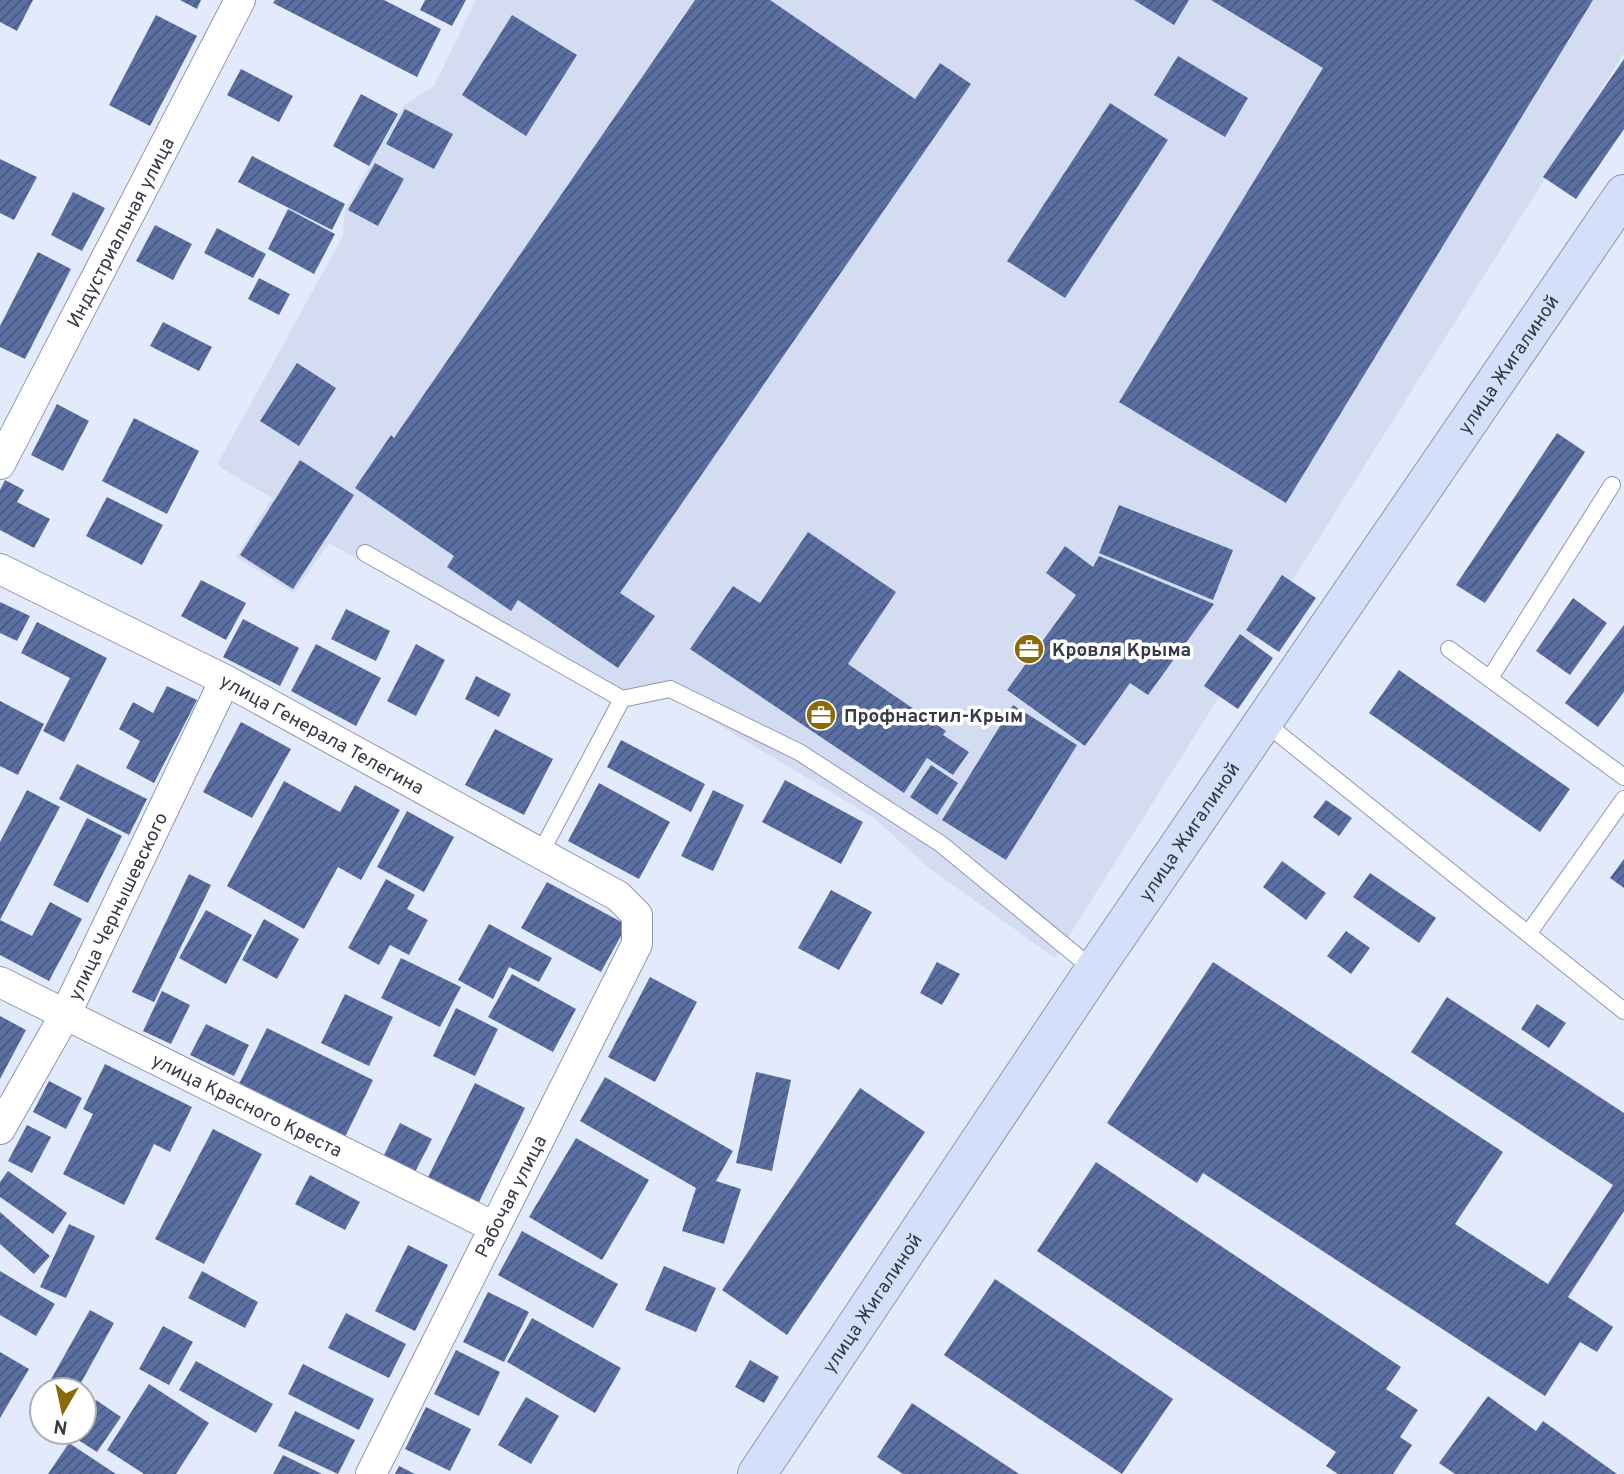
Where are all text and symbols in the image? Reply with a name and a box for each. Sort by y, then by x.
street label: Индустриальная улица [63,134,181,332]
street label: улица Жигалиной [1454,291,1565,439]
office icon: Кровля Крыма [1012,632,1046,666]
place label: Кровля Крыма [1052,639,1191,663]
street label: улица Генерала Телегина [215,670,428,801]
office icon: Профнастил-Крым [804,698,838,732]
place label: Профнастил-Крым [844,705,1023,729]
street label: улица Жигалиной [1134,759,1246,907]
street label: улица Чернышевского [64,809,174,1005]
street label: улица Красного Креста [147,1049,346,1164]
street label: Рабочая улица [471,1132,553,1262]
street label: улица Жигалиной [818,1229,928,1378]
north arrow [28,1376,98,1446]
text: N [52,1413,69,1439]

